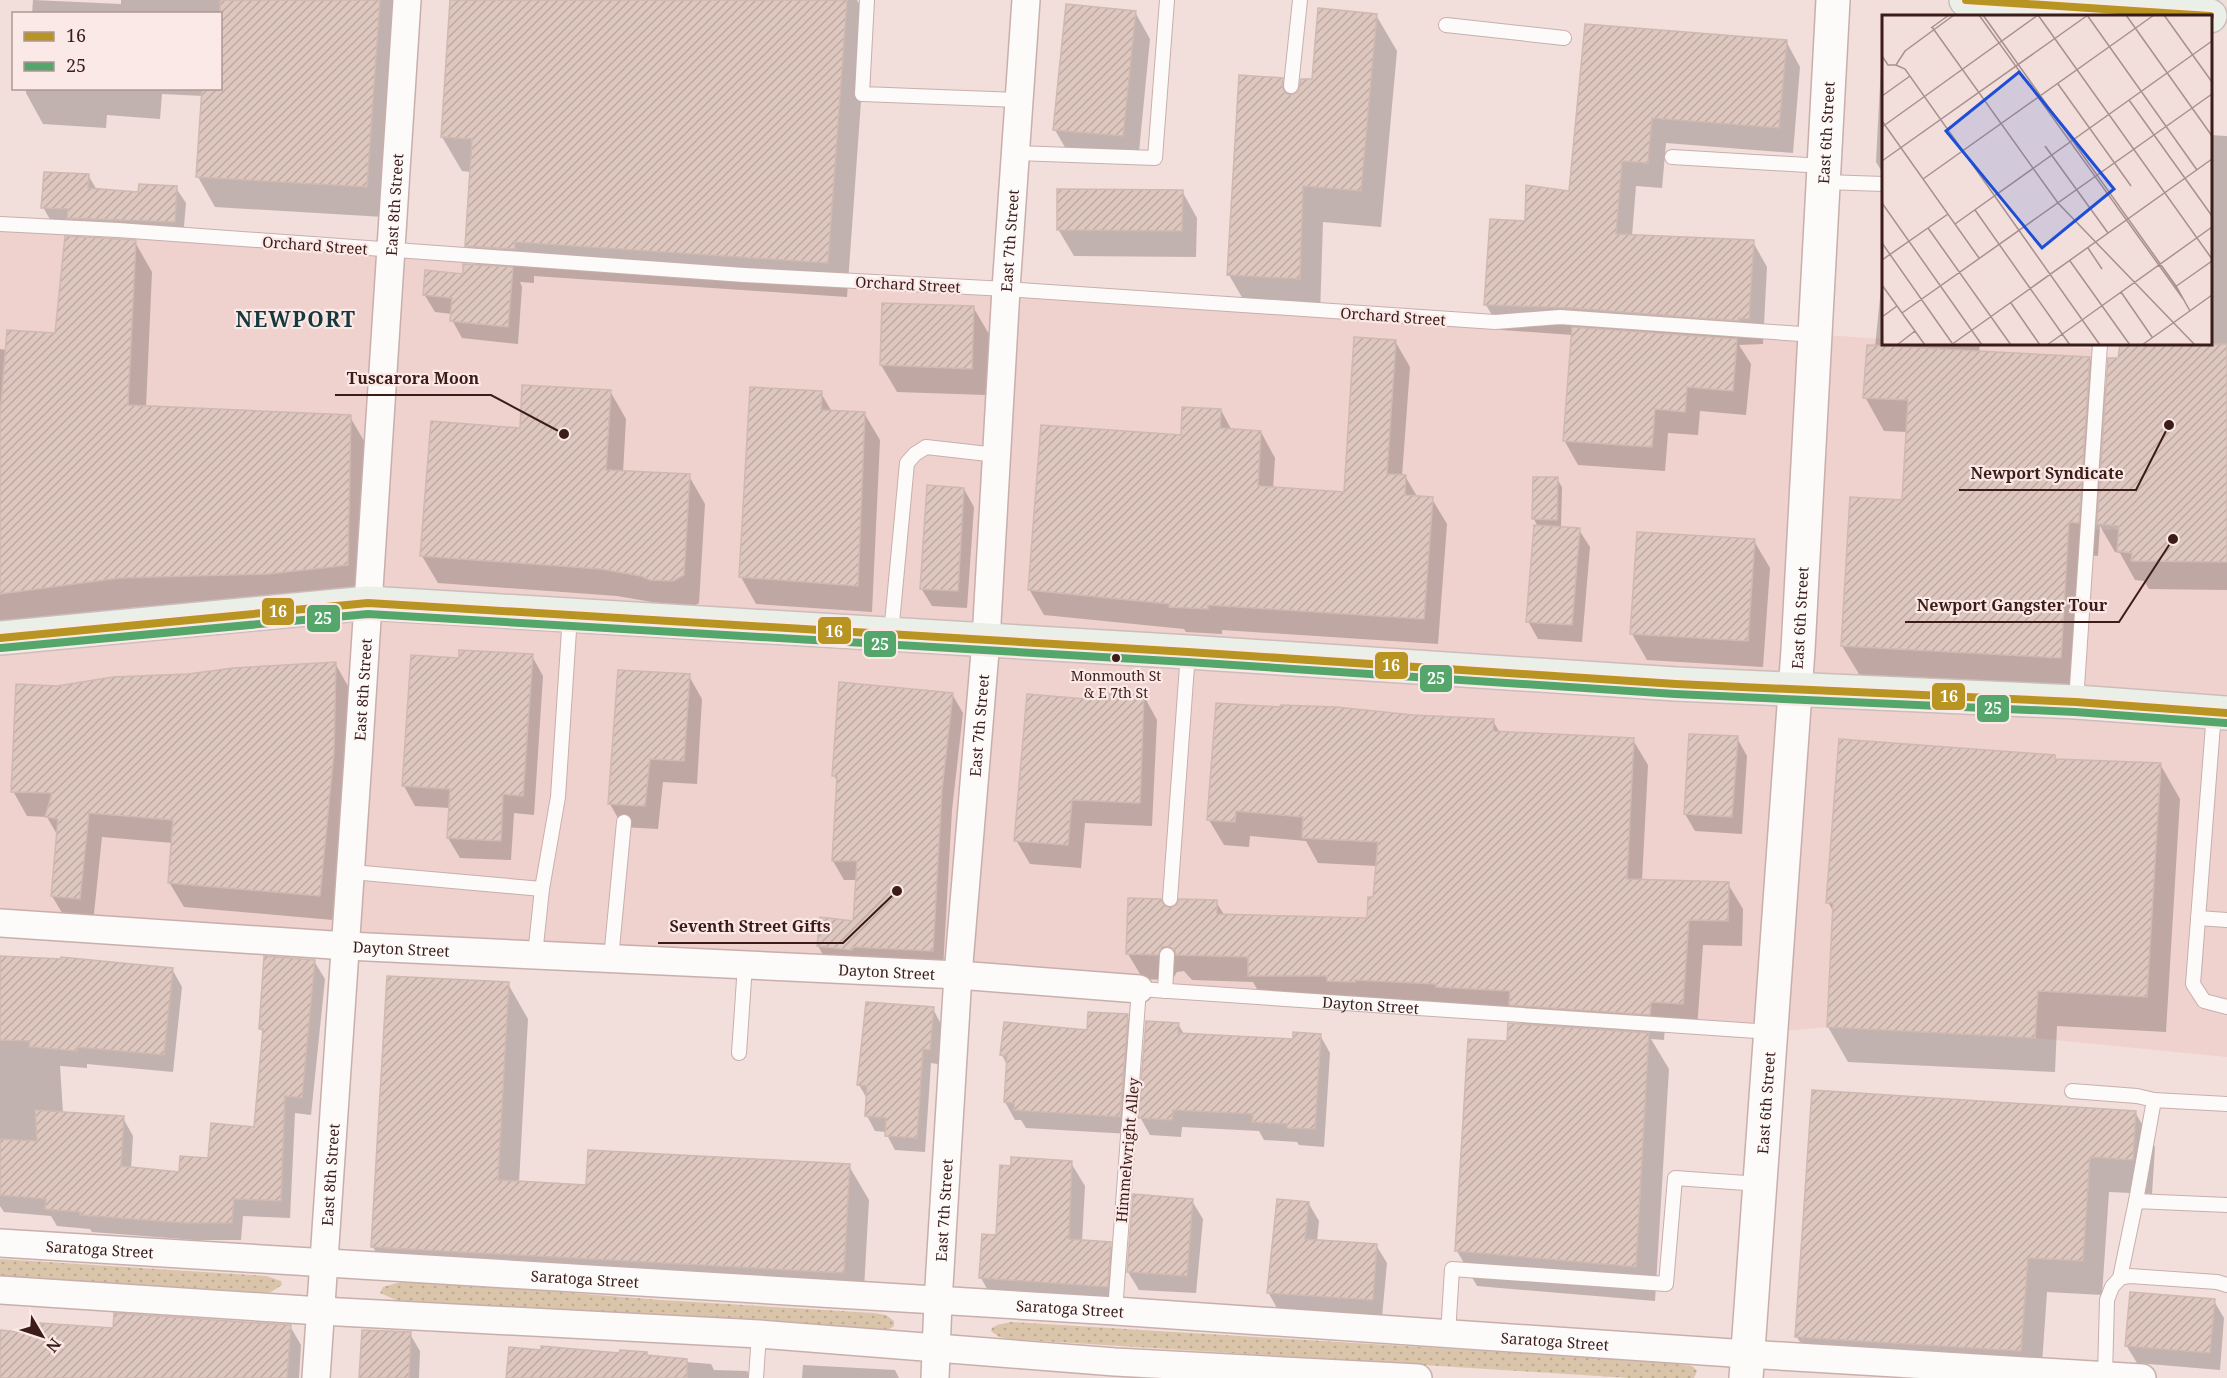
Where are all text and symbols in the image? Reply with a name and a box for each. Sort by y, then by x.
legend [12,12,222,90]
inset map [1882,15,2212,345]
text: 16 [66,23,86,47]
text: 25 [66,53,86,77]
street label: East 6th Street [1813,81,1839,184]
street label: East 8th Street [381,153,407,256]
street label: East 7th Street [996,189,1023,292]
street label: Orchard Street [262,231,368,259]
street label: Orchard Street [855,271,961,297]
street label: Orchard Street [1340,302,1446,330]
district label: NEWPORT [236,305,356,333]
callout: Tuscarora Moon [335,361,491,395]
text: Tuscarora Moon [347,367,480,389]
callout: Newport Syndicate [1959,456,2136,490]
text: Newport Syndicate [1970,462,2124,484]
street label: East 6th Street [1787,566,1812,670]
callout: Newport Gangster Tour [1905,588,2119,622]
text: Newport Gangster Tour [1917,594,2108,616]
line badge: 16 [261,597,295,626]
text: 16 [269,600,287,622]
line badge: 25 [306,604,341,633]
text: 25 [314,607,332,629]
line badge: 16 [817,616,852,645]
text: 16 [825,620,843,642]
line badge: 25 [863,630,897,658]
text: 25 [871,633,889,655]
street label: East 8th Street [349,638,376,742]
line badge: 16 [1374,651,1409,680]
marker: Monmouth St & E 7th St [1110,652,1122,664]
text: 16 [1382,654,1400,676]
line badge: 25 [1419,664,1453,693]
place label: Monmouth St & E 7th St [1071,666,1161,702]
text: 25 [1427,667,1445,689]
street label: East 7th Street [965,674,993,778]
line badge: 16 [1931,682,1966,711]
text: 16 [1940,685,1958,707]
line badge: 25 [1976,694,2010,723]
text: 25 [1984,697,2002,719]
callout: Seventh Street Gifts [658,909,843,943]
text: Seventh Street Gifts [670,915,831,937]
street label: Dayton Street [352,936,450,961]
street label: Dayton Street [838,959,936,984]
street label: Dayton Street [1322,991,1420,1018]
street label: East 6th Street [1752,1051,1779,1155]
street label: Himmelwright Alley [1111,1076,1143,1223]
street label: East 8th Street [317,1123,344,1226]
street label: East 7th Street [930,1158,957,1262]
street label: Saratoga Street [45,1236,154,1262]
street label: Saratoga Street [530,1265,639,1292]
street label: Saratoga Street [1015,1295,1125,1322]
north arrow [12,1306,72,1366]
street label: Saratoga Street [1500,1327,1610,1355]
text: N [41,1334,66,1358]

